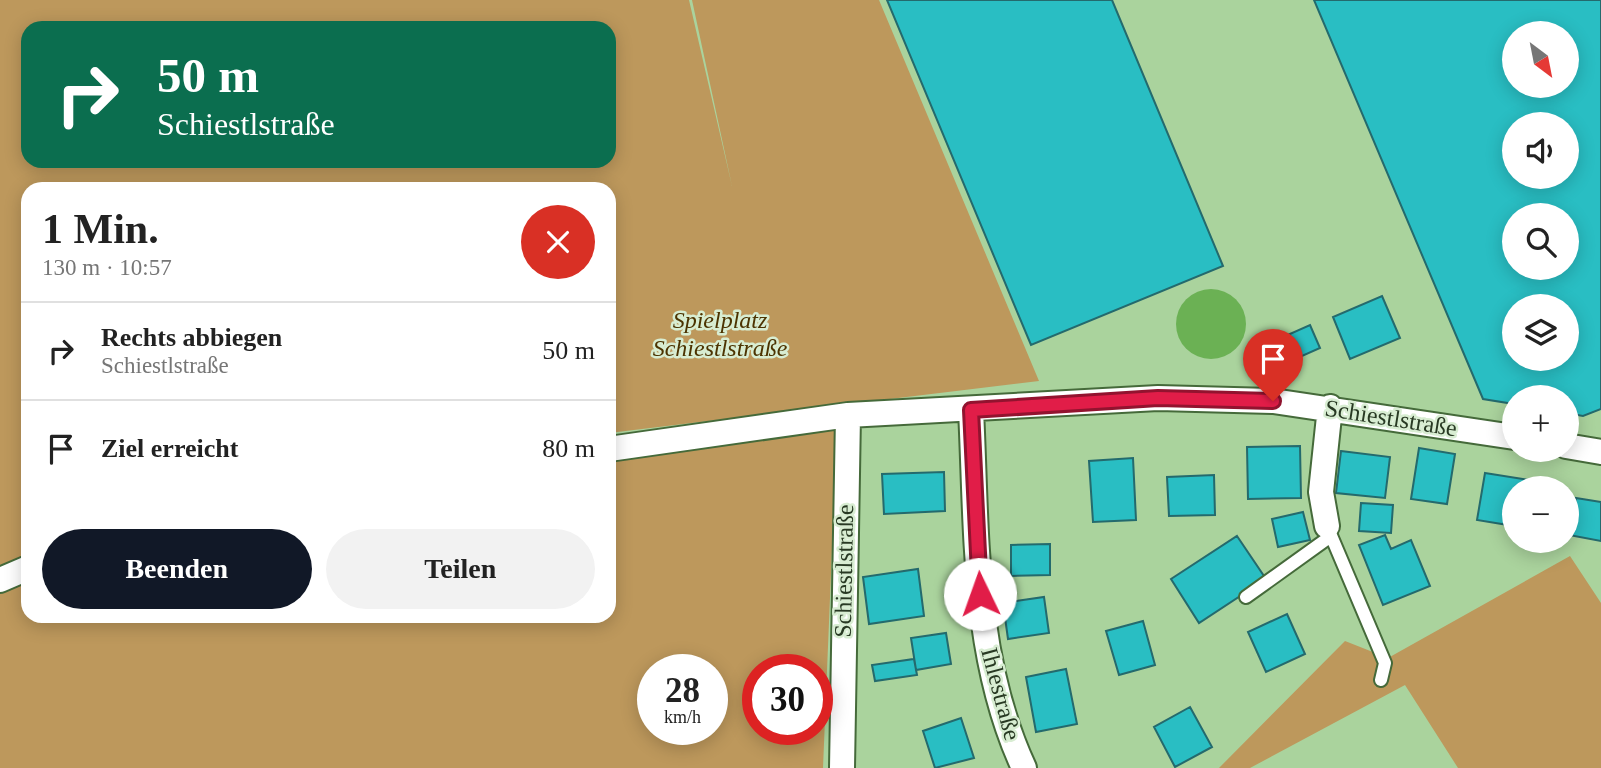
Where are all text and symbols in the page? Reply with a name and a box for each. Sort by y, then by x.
north arrow [1502,21,1578,98]
map controls [1502,21,1579,553]
text: 50 m [157,48,259,103]
icon: right [42,49,133,140]
text: Schiestlstraße [157,106,335,142]
button: sound [1502,112,1579,189]
button: search [1502,203,1579,280]
button: close [521,205,595,279]
text: 1 Min. [42,206,159,252]
text: 130 m · 10:57 [42,255,172,280]
button: layers [1502,294,1579,371]
park label: Spielplatz Schiestlstraße [653,307,788,361]
text: Rechts abbiegen [101,323,282,352]
pin [1243,329,1303,401]
icon: right [42,332,80,370]
text: 50 m [542,336,595,365]
icon: arrive [1254,340,1292,378]
text: Schiestlstraße [101,353,229,378]
button: + [1502,385,1579,462]
street label: Schiestlstraße [1323,395,1459,441]
icon: arrive [42,430,80,468]
text: Ziel erreicht [101,434,238,463]
text: 80 m [542,434,595,463]
button: − [1502,476,1579,553]
street label: Schiestlstraße [830,504,858,638]
button: Beenden [42,529,312,609]
button: Teilen [326,529,595,609]
position arrow [943,557,1017,631]
street label: Ihlestraße [976,645,1026,743]
speed limit sign: 30 [742,654,833,745]
text: 28 [665,671,700,710]
text: km/h [664,707,701,727]

